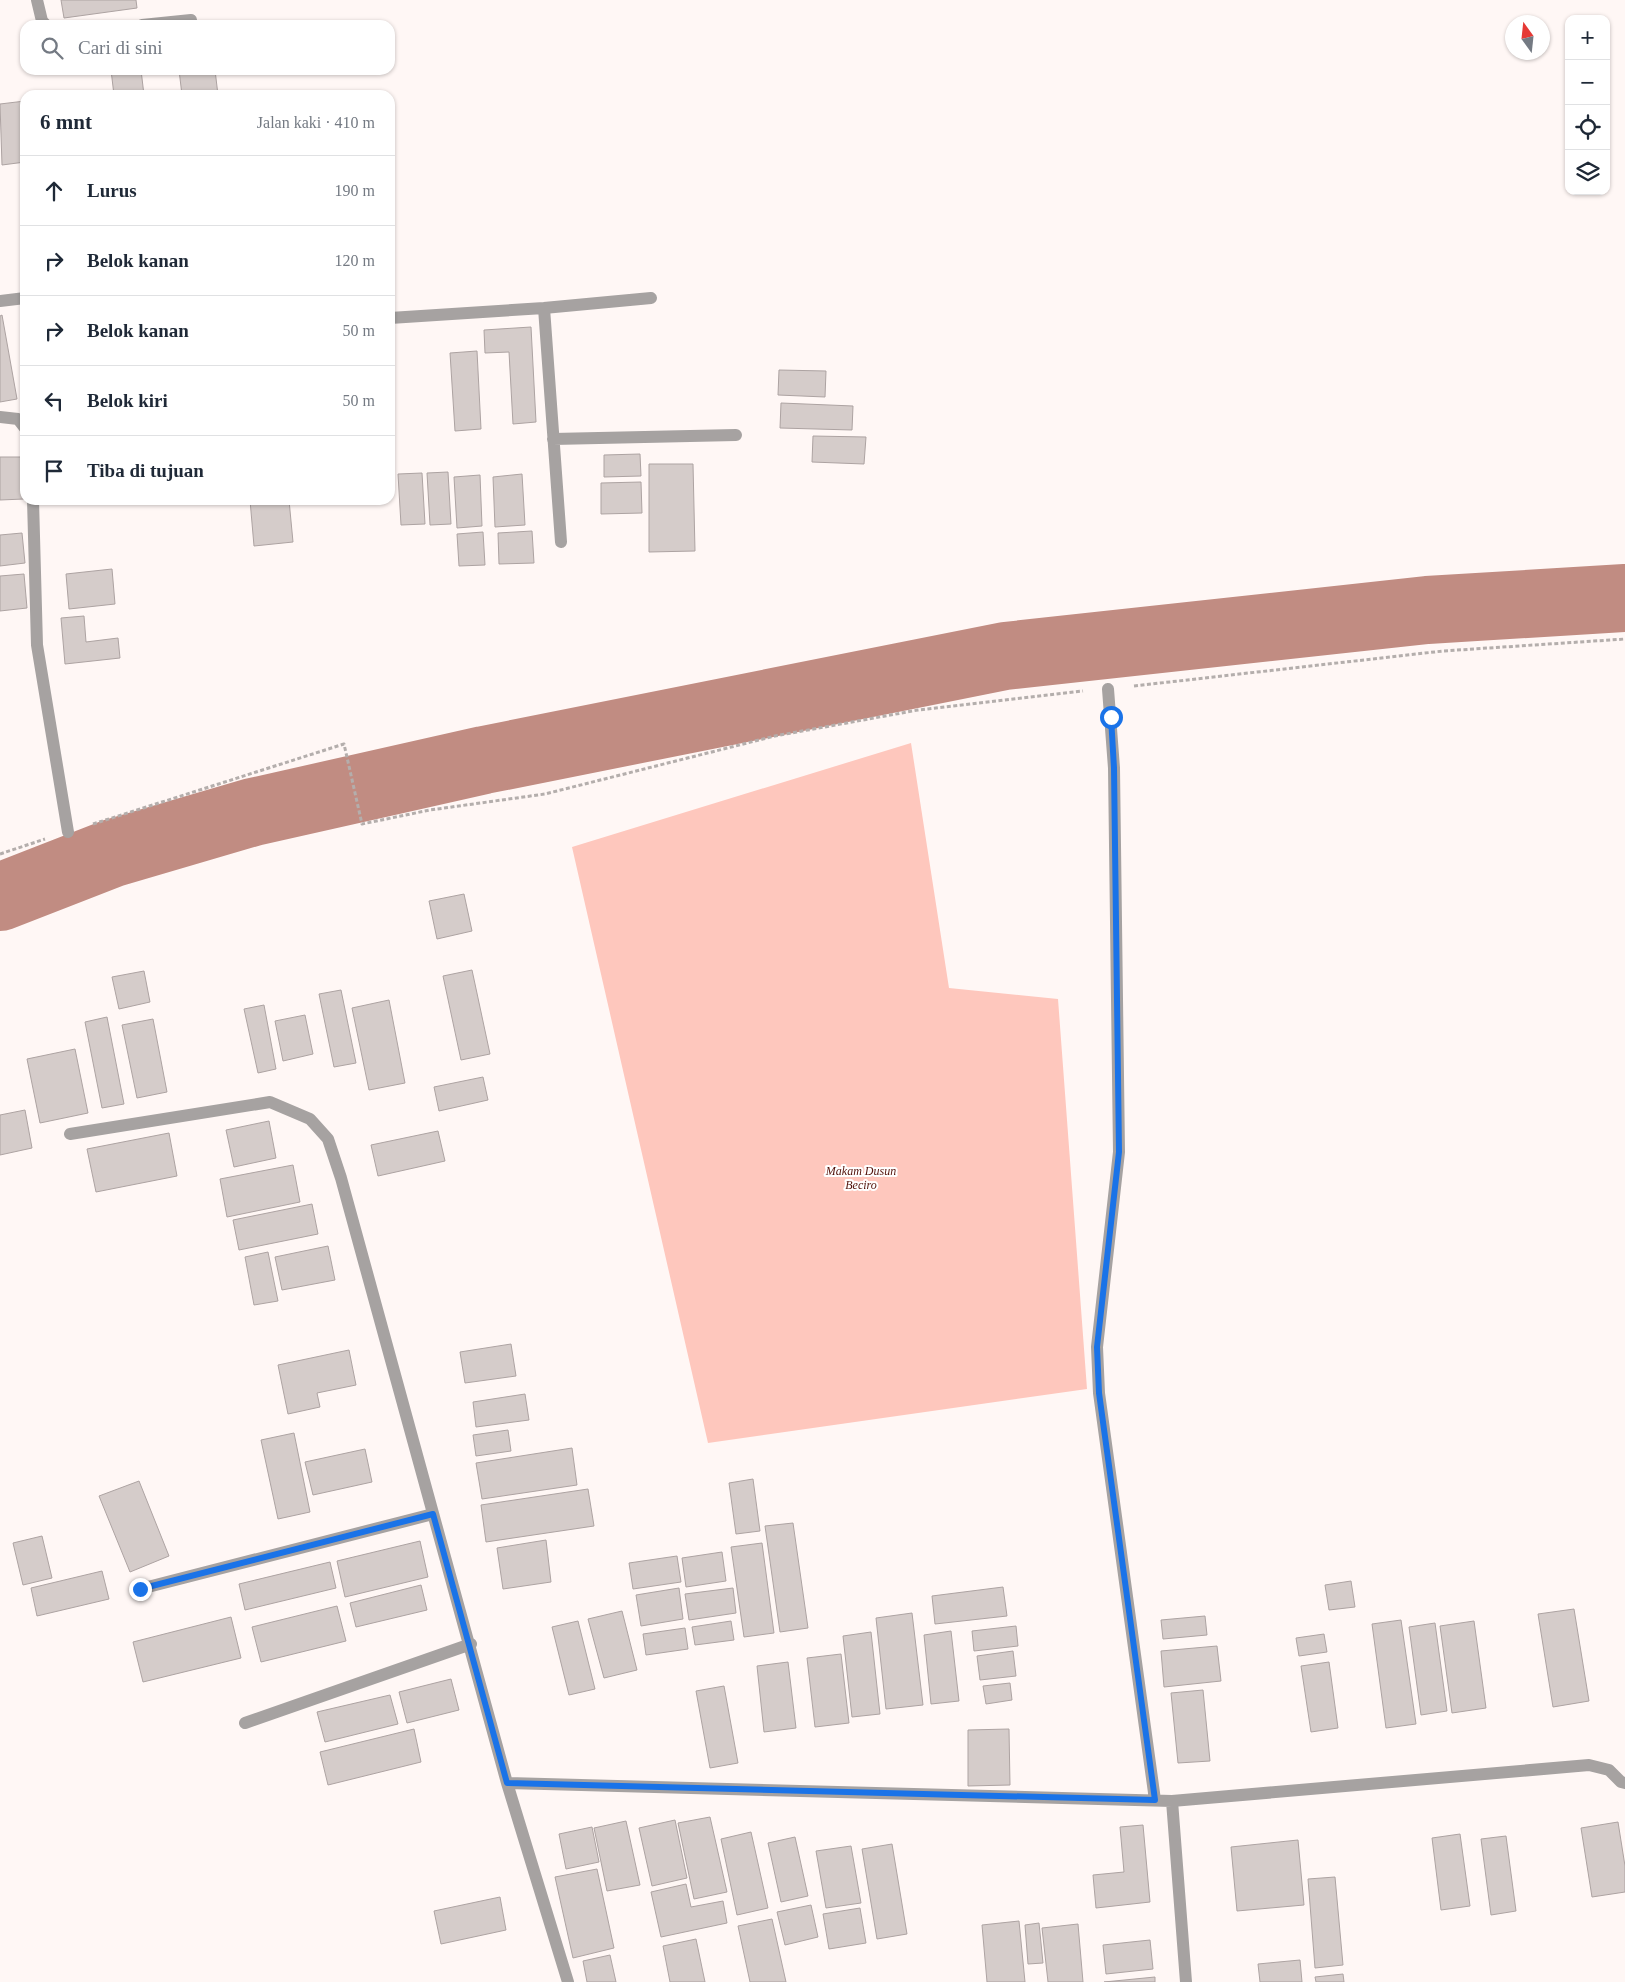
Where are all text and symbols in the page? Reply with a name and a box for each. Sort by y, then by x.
north arrow [1505,15,1550,60]
map controls [1565,15,1610,195]
button: + [1565,15,1610,60]
search box [20,20,395,75]
icon: search [38,34,66,62]
text: Cari di sini [78,37,162,58]
button: − [1565,60,1610,105]
button: locate [1565,105,1610,150]
text: 6 mnt [40,110,92,134]
text: Jalan kaki · 410 m [257,114,375,131]
button: layers [1565,150,1610,195]
icon: ahead [40,177,68,205]
text: Lurus [87,180,137,201]
text: 190 m [335,182,375,199]
icon: right [40,247,68,275]
text: Belok kanan [87,250,189,271]
text: 120 m [335,252,375,269]
icon: right [40,317,68,345]
text: Belok kanan [87,320,189,341]
text: 50 m [343,322,375,339]
icon: left [40,387,68,415]
text: Belok kiri [87,390,168,411]
text: 50 m [343,392,375,409]
icon: arrive [40,457,68,485]
text: Tiba di tujuan [87,460,204,481]
route start [1100,706,1123,729]
park label: Makam Dusun Beciro [825,1164,896,1192]
route end [129,1578,152,1601]

